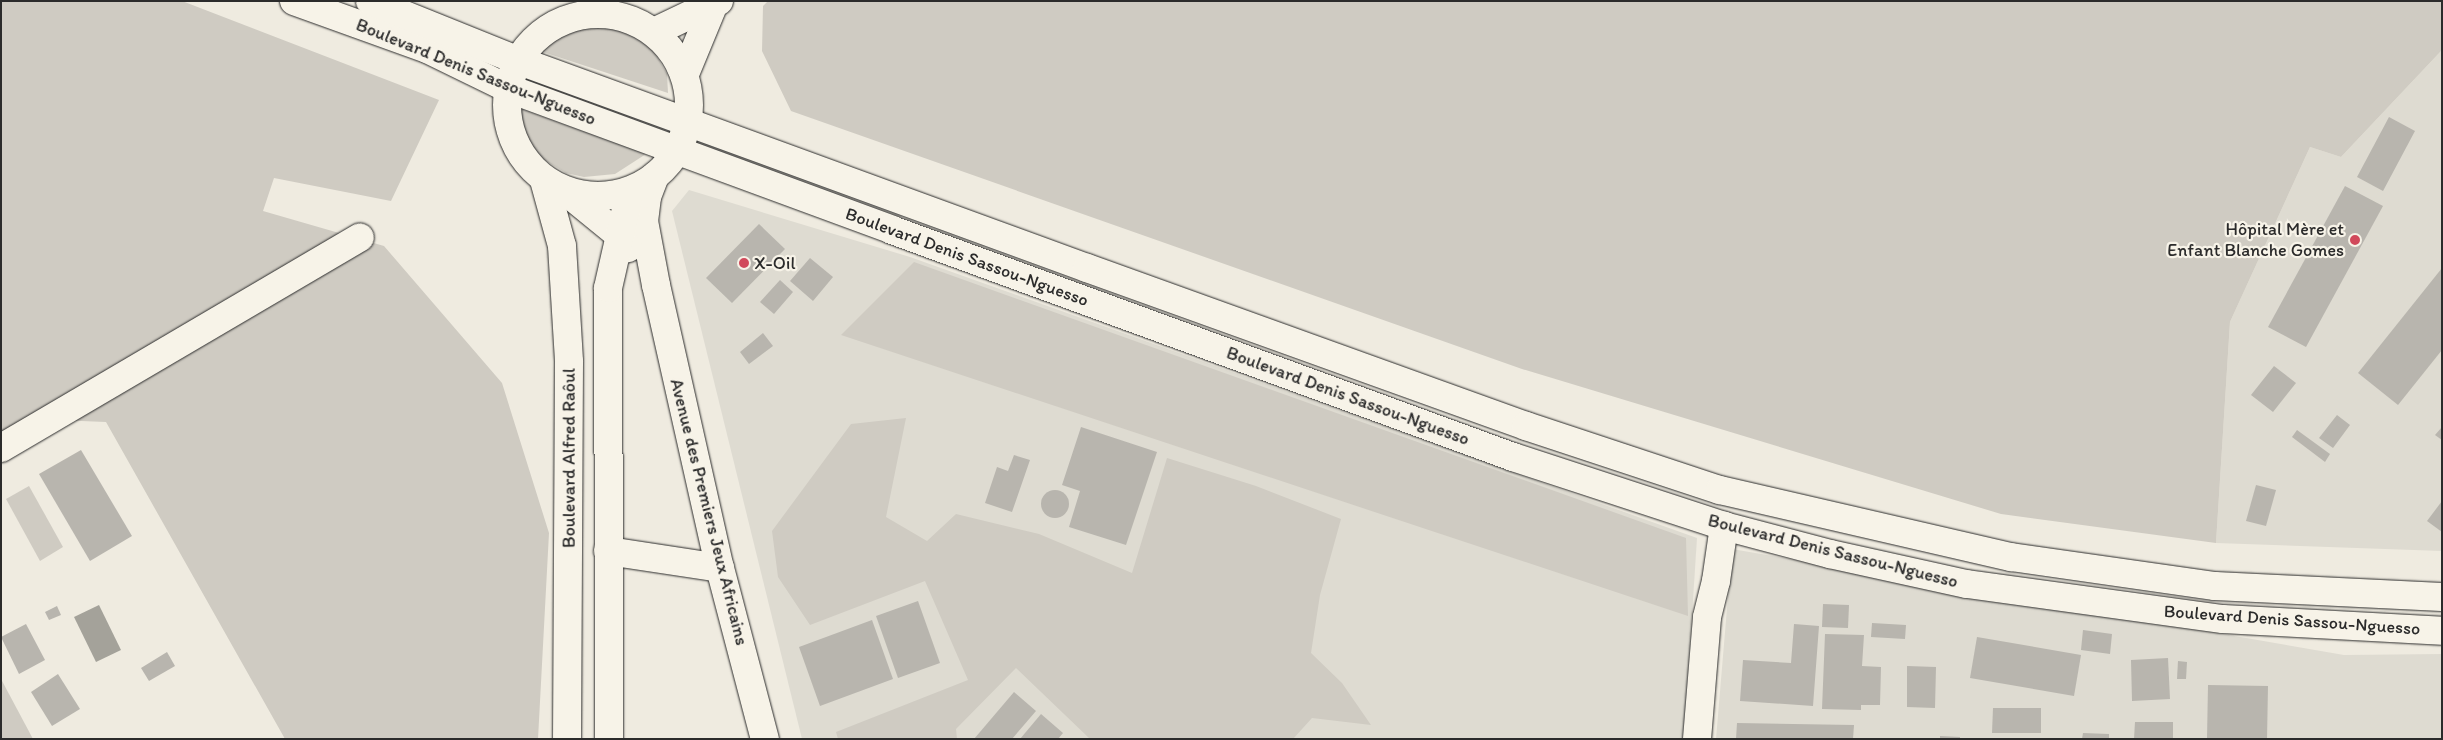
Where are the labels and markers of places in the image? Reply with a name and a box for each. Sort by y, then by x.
place label: Hôpital Mère et Enfant Blanche Gomes [2167,219,2344,262]
marker: Hôpital Mère et Enfant Blanche Gomes [2348,233,2362,247]
place label: X-Oil [754,252,795,274]
marker: X-Oil [738,257,750,269]

